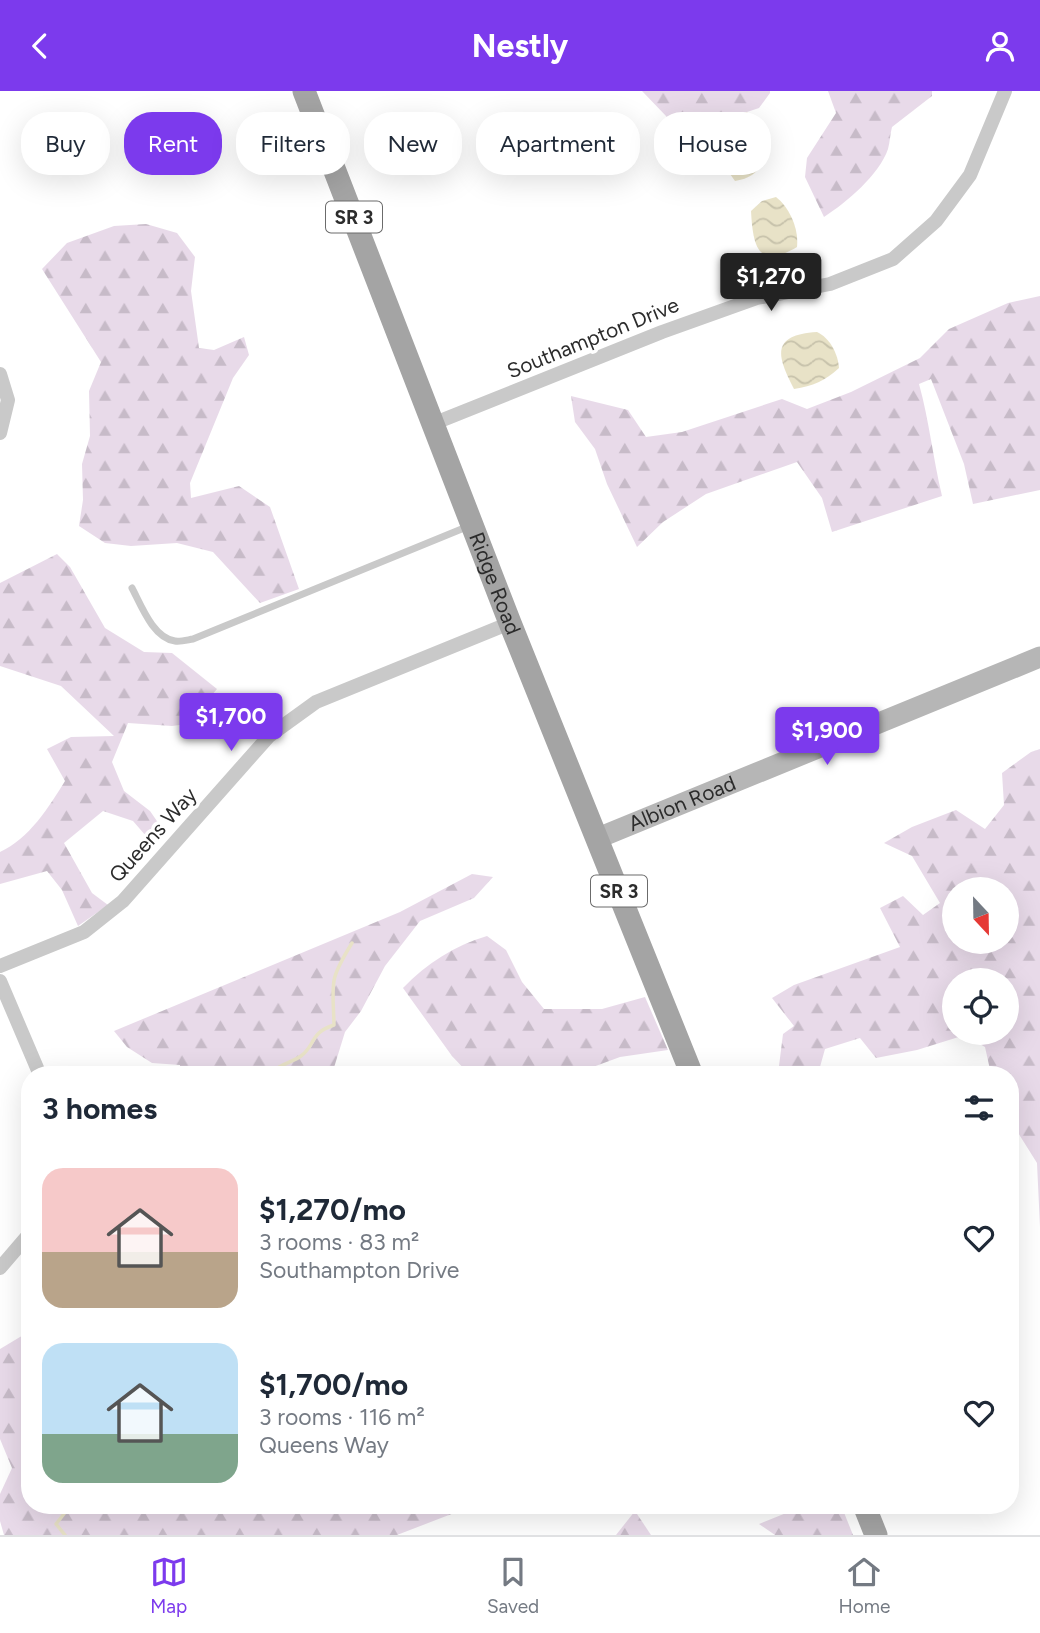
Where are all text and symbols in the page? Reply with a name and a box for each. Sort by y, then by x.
icon: back [21,27,59,65]
text: Nestly [472,27,568,65]
icon: person [981,27,1019,65]
chip: Buy [21,112,110,175]
chip: Rent [124,112,222,175]
chip: Filters [236,112,350,175]
chip: New [364,112,462,175]
chip: Apartment [476,112,640,175]
chip: House [654,112,771,175]
road number: SR 3 [326,201,382,233]
pin: $1,270 [714,253,828,313]
text: $1,270 [736,262,806,290]
street label: Southampton Drive [503,292,682,383]
street label: Ridge Road [464,528,526,638]
pin: $1,700 [174,693,288,753]
text: $1,700 [196,702,266,730]
pin: $1,900 [770,707,884,767]
text: $1,900 [791,716,863,744]
street label: Albion Road [625,770,739,836]
street label: Queens Way [104,782,202,887]
road number: SR 3 [591,876,647,907]
north arrow [942,877,1018,954]
map controls [942,877,1019,1045]
button: locate [942,968,1019,1045]
icon: filters [960,1089,998,1127]
text: 3 homes [42,1090,157,1127]
text: $1,270/mo [259,1191,406,1228]
icon: home [98,1196,182,1280]
icon: heart [960,1219,998,1257]
text: 3 rooms · 83 m² [259,1228,419,1256]
text: Southampton Drive [259,1256,459,1284]
text: $1,700/mo [259,1366,408,1403]
icon: home [98,1371,182,1455]
icon: heart [960,1394,998,1432]
text: 3 rooms · 116 m² [259,1403,425,1431]
text: Queens Way [259,1431,389,1459]
tab: Map [150,1553,188,1618]
tab: Saved [487,1553,539,1618]
tab: Home [839,1553,890,1618]

